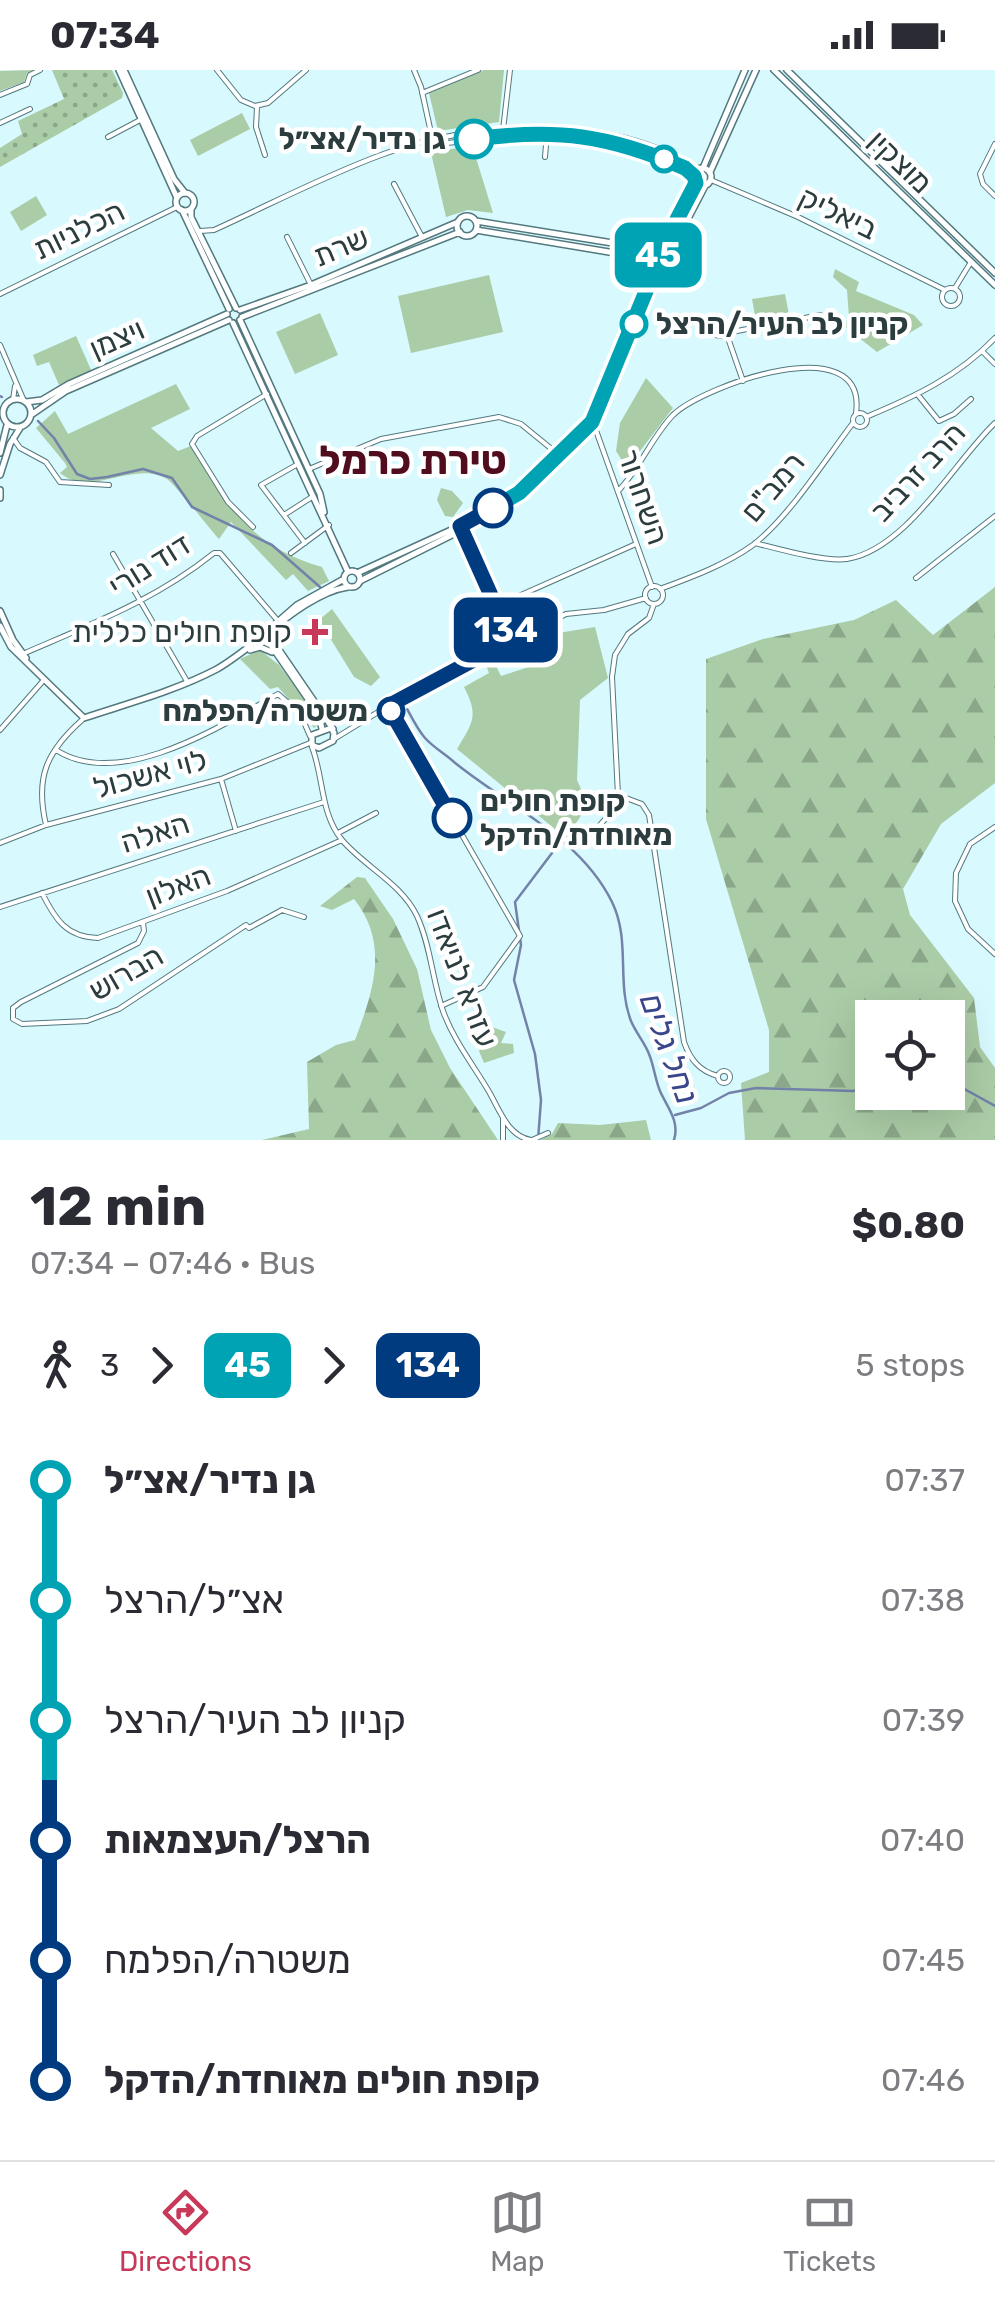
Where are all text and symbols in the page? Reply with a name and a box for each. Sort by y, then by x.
text: 07:34 [50,12,160,58]
marker: גן נדיר/אצ״ל [455,120,493,158]
place label: גן נדיר/אצ״ל [279,121,446,157]
street label: מוצקין [860,123,940,201]
unlabelled marker [651,146,677,172]
street label: ביאליק [793,179,883,247]
street label: הכלניות [28,193,130,267]
street label: שרת [308,219,374,275]
line badge: 45 [613,222,703,288]
text: 45 [635,234,681,276]
place label: קניון לב העיר/הרצל [656,306,909,342]
street label: ויצמן [84,311,150,367]
marker: קניון לב העיר/הרצל [621,311,647,337]
street label: הרב זרביב [863,415,973,529]
district label: טירת כרמל [319,437,507,484]
street label: השחרור [610,445,676,549]
street label: רמב"ם [734,445,812,529]
unlabelled marker [474,489,512,527]
street label: דוד נורי [102,526,198,604]
line badge: 134 [448,598,564,662]
text: 134 [474,609,538,651]
place label: קופת חולים כללית [72,614,292,650]
marker: קופת חולים כללית [302,619,328,645]
place label: משטרה/הפלמח [163,693,368,729]
marker: משטרה/הפלמח [378,698,404,724]
street label: לוי אשכול [89,742,211,806]
place label: קופת חולים מאוחדת/הדקל [480,783,672,853]
marker: קופת חולים מאוחדת/הדקל [433,799,471,837]
street label: האלה [116,805,194,861]
street label: האלון [140,857,216,915]
street label: עזרא לניאדו [419,903,505,1053]
street label: הברוש [82,937,170,1009]
water label: נחל גלים [632,988,706,1108]
map controls [855,1000,965,1110]
button: locate [855,1000,965,1110]
text: 12 min [30,1174,206,1239]
text: $0.80 [852,1202,965,1248]
text: 07:34 – 07:46 · Bus [30,1244,315,1282]
icon: walk [30,1338,85,1393]
icon: forward [134,1338,189,1393]
icon: forward [306,1338,361,1393]
text: 45 [224,1344,271,1386]
text: 134 [396,1344,460,1386]
text: 3 [100,1346,119,1384]
text: 5 stops [856,1346,965,1384]
text: גן נדיר/אצ״ל [104,1457,316,1503]
text: 07:37 [884,1461,965,1499]
text: אצ״ל/הרצל [104,1577,284,1623]
text: 07:38 [880,1581,965,1619]
text: קניון לב העיר/הרצל [104,1697,406,1743]
text: 07:39 [882,1701,965,1739]
text: הרצל/העצמאות [104,1817,371,1863]
text: 07:40 [880,1821,965,1859]
text: משטרה/הפלמח [104,1937,351,1983]
text: 07:45 [881,1941,965,1979]
text: קופת חולים מאוחדת/הדקל [104,2057,540,2103]
text: 07:46 [881,2061,965,2099]
tab: Directions [119,2185,252,2278]
tab: Map [490,2185,545,2278]
tab: Tickets [783,2185,876,2278]

